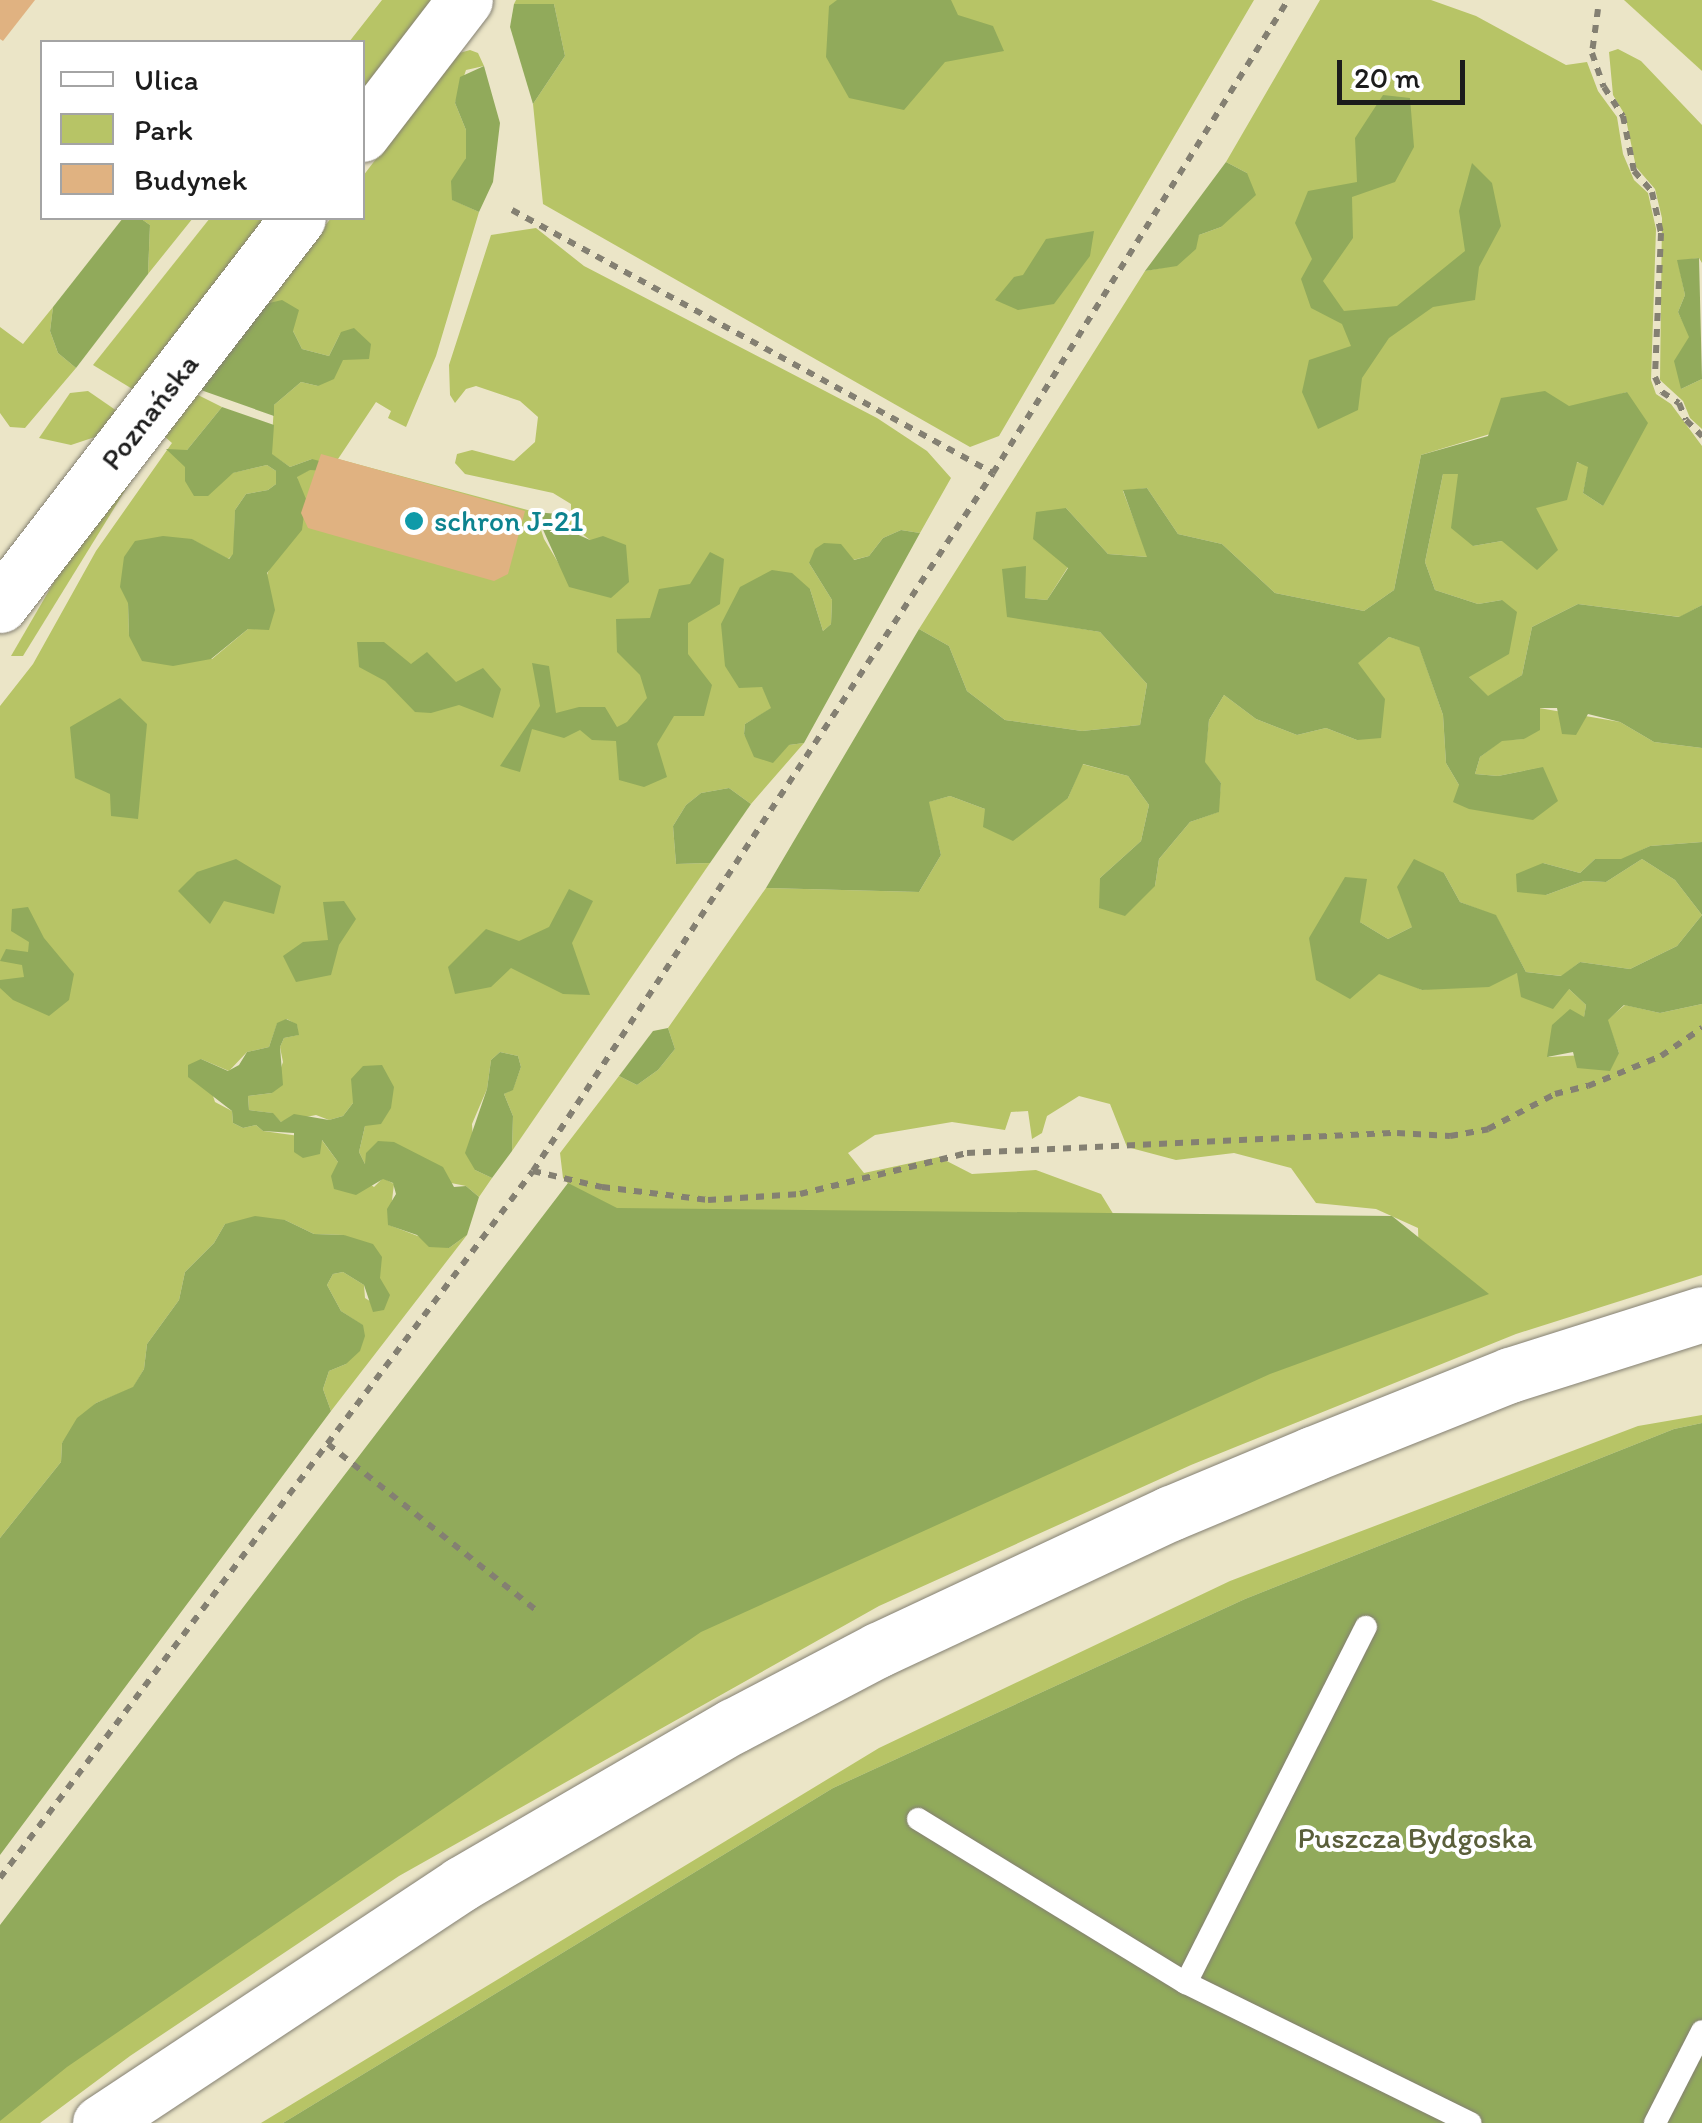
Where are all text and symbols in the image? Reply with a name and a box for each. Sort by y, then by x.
legend [40,40,365,220]
scale bar [1342,40,1470,102]
text: 20 m [1354,59,1420,96]
text: Ulica [134,61,198,98]
text: Park [134,111,193,148]
text: Budynek [134,161,247,198]
street label: Poznańska [93,347,207,477]
place label: schron J-21 [434,503,583,539]
marker: schron J-21 [403,510,425,532]
park label: Puszcza Bydgoska [1298,1820,1532,1856]

